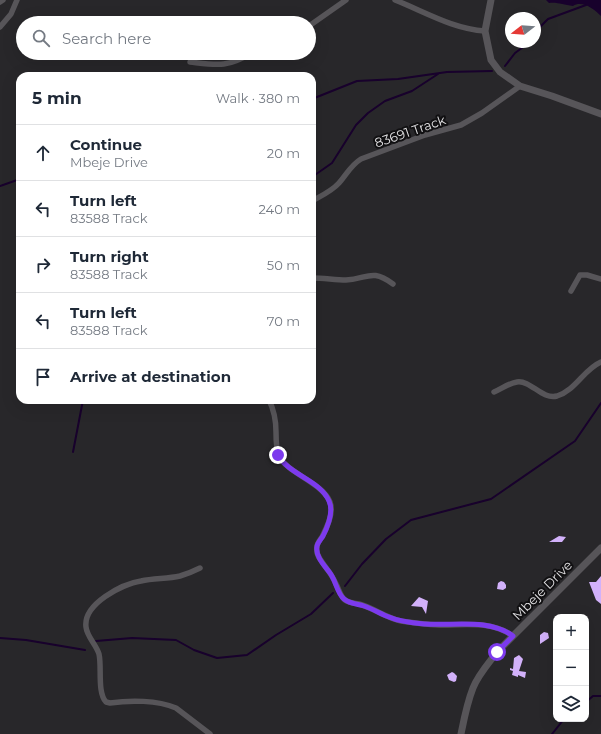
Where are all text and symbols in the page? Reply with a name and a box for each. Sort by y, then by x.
north arrow [505,12,541,48]
search box [16,16,316,60]
icon: search [30,27,52,49]
text: Search here [62,29,151,48]
text: 5 min [32,88,82,108]
text: Walk · 380 m [216,90,300,106]
street label: 83691 Track [372,111,448,151]
text: Continue [70,135,142,154]
icon: ahead [32,142,54,164]
text: 20 m [267,145,300,161]
text: Mbeje Drive [70,154,148,170]
text: Turn left [70,191,137,210]
icon: left [32,198,54,220]
text: 240 m [259,201,300,217]
text: 83588 Track [70,210,147,226]
text: Turn right [70,247,149,266]
icon: right [32,254,54,276]
text: 50 m [267,257,300,273]
text: 83588 Track [70,266,147,282]
text: Turn left [70,303,137,322]
icon: left [32,310,54,332]
text: 70 m [267,313,300,329]
text: 83588 Track [70,322,147,338]
icon: arrive [32,366,54,388]
text: Arrive at destination [70,367,231,386]
route end [269,446,287,464]
street label: Mbeje Drive [509,557,575,623]
map controls [553,614,589,722]
button: + [553,614,589,650]
route start [488,643,506,661]
button: − [553,650,589,686]
button: layers [553,686,589,722]

